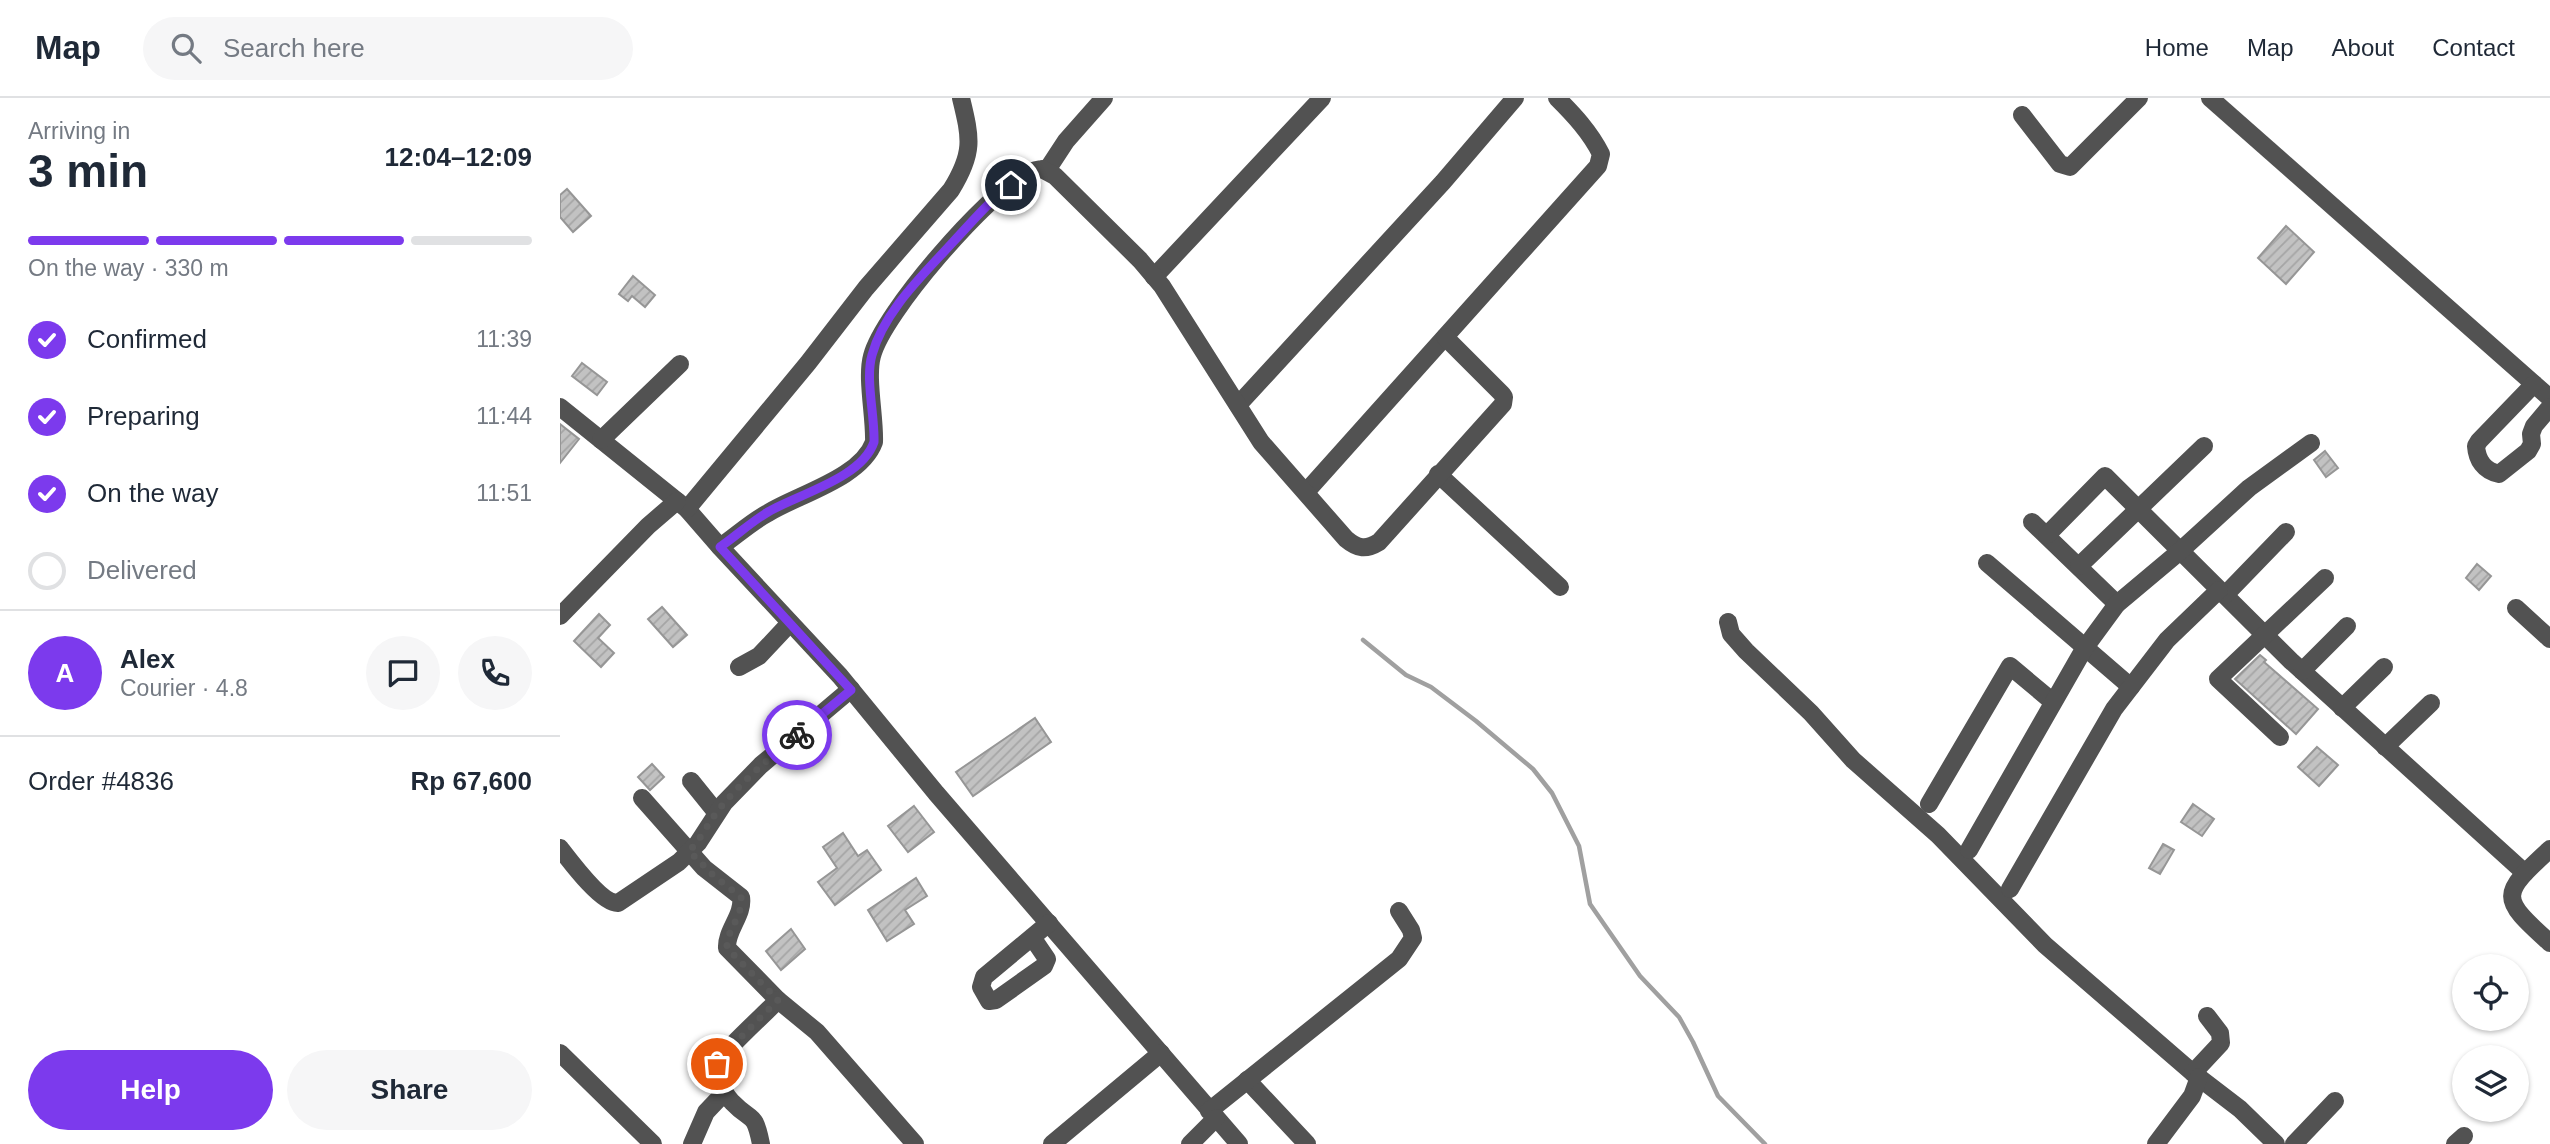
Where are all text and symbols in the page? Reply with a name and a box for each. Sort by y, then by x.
search box [143,17,633,80]
text: Map [35,29,101,66]
icon: search [167,29,205,67]
text: Search here [223,33,365,63]
text: Home [2145,34,2209,61]
text: Map [2247,34,2294,61]
text: About [2332,34,2394,61]
text: Contact [2432,34,2515,61]
text: Arriving in [28,118,130,144]
text: 12:04–12:09 [385,142,532,172]
text: 3 min [28,145,148,197]
pin [981,155,1041,215]
icon: home [992,166,1030,204]
text: On the way · 330 m [28,255,229,281]
icon: check [28,321,66,359]
text: Confirmed [87,324,207,354]
text: 11:39 [476,326,532,352]
icon: check [28,398,66,436]
text: Preparing [87,401,200,431]
text: 11:44 [476,403,532,429]
icon: check [28,475,66,513]
text: On the way [87,478,219,508]
text: 11:51 [476,480,532,506]
text: Delivered [87,555,197,585]
button: chat [366,636,440,710]
button: phone [458,636,532,710]
text: Alex [120,644,175,674]
text: A [56,658,74,688]
text: Courier · 4.8 [120,675,248,701]
courier [762,700,832,770]
icon: bike [778,716,816,754]
text: Order #4836 [28,766,174,796]
text: Rp 67,600 [411,766,532,796]
map controls [2452,954,2529,1122]
button: locate [2452,954,2529,1031]
pin [687,1034,747,1094]
icon: bag [698,1045,736,1083]
button: layers [2452,1045,2529,1122]
button: Help [28,1050,273,1130]
button: Share [287,1050,532,1130]

